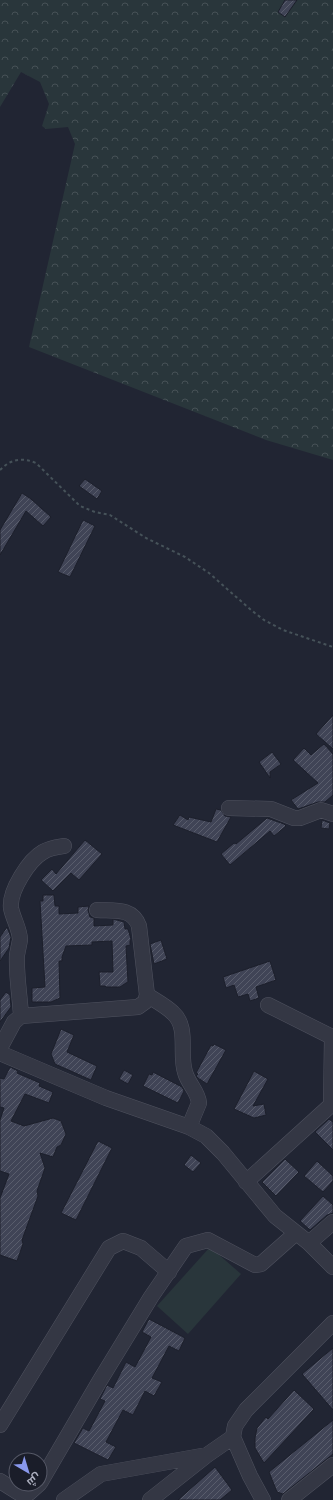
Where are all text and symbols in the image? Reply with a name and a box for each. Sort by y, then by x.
north arrow [8,1452,48,1492]
text: ش [24,1470,44,1490]

